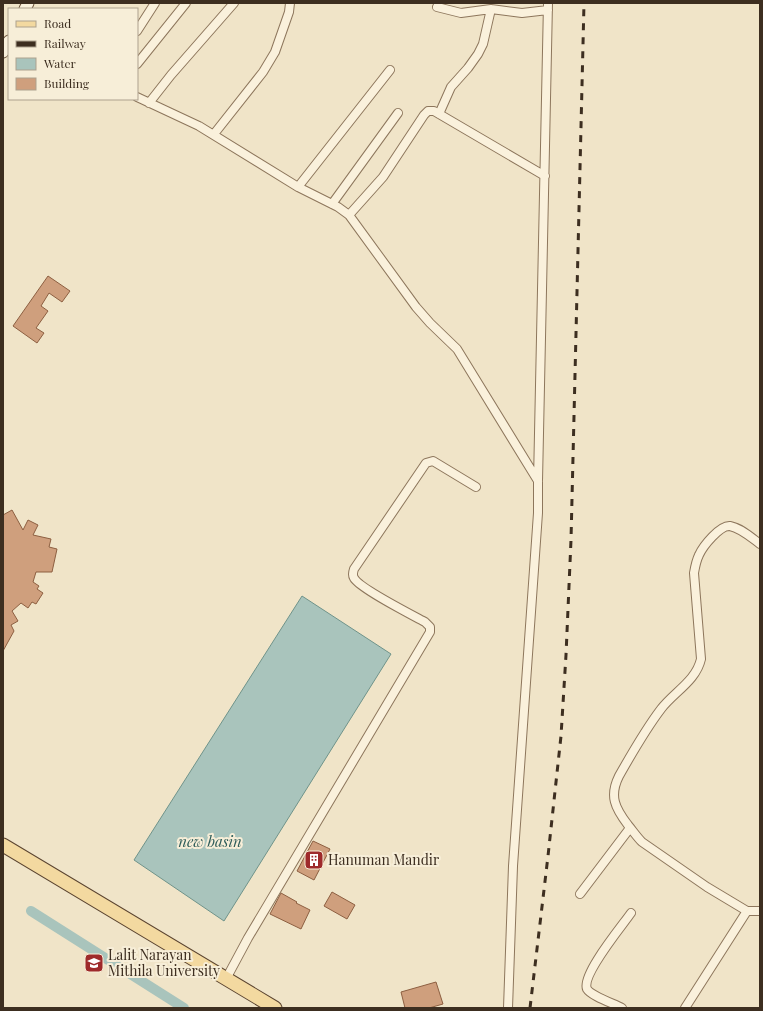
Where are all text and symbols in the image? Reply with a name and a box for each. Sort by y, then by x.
legend [8,8,138,100]
text: Road [44,15,71,31]
text: Railway [44,35,86,51]
text: Water [43,55,77,71]
text: Building [44,75,90,91]
water label: new basin [178,831,242,851]
building icon: Hanuman Mandir [303,849,325,871]
place label: Hanuman Mandir [328,850,440,869]
place label: Lalit Narayan Mithila University [108,945,220,980]
school or university icon: Lalit Narayan Mithila University [83,952,105,974]

